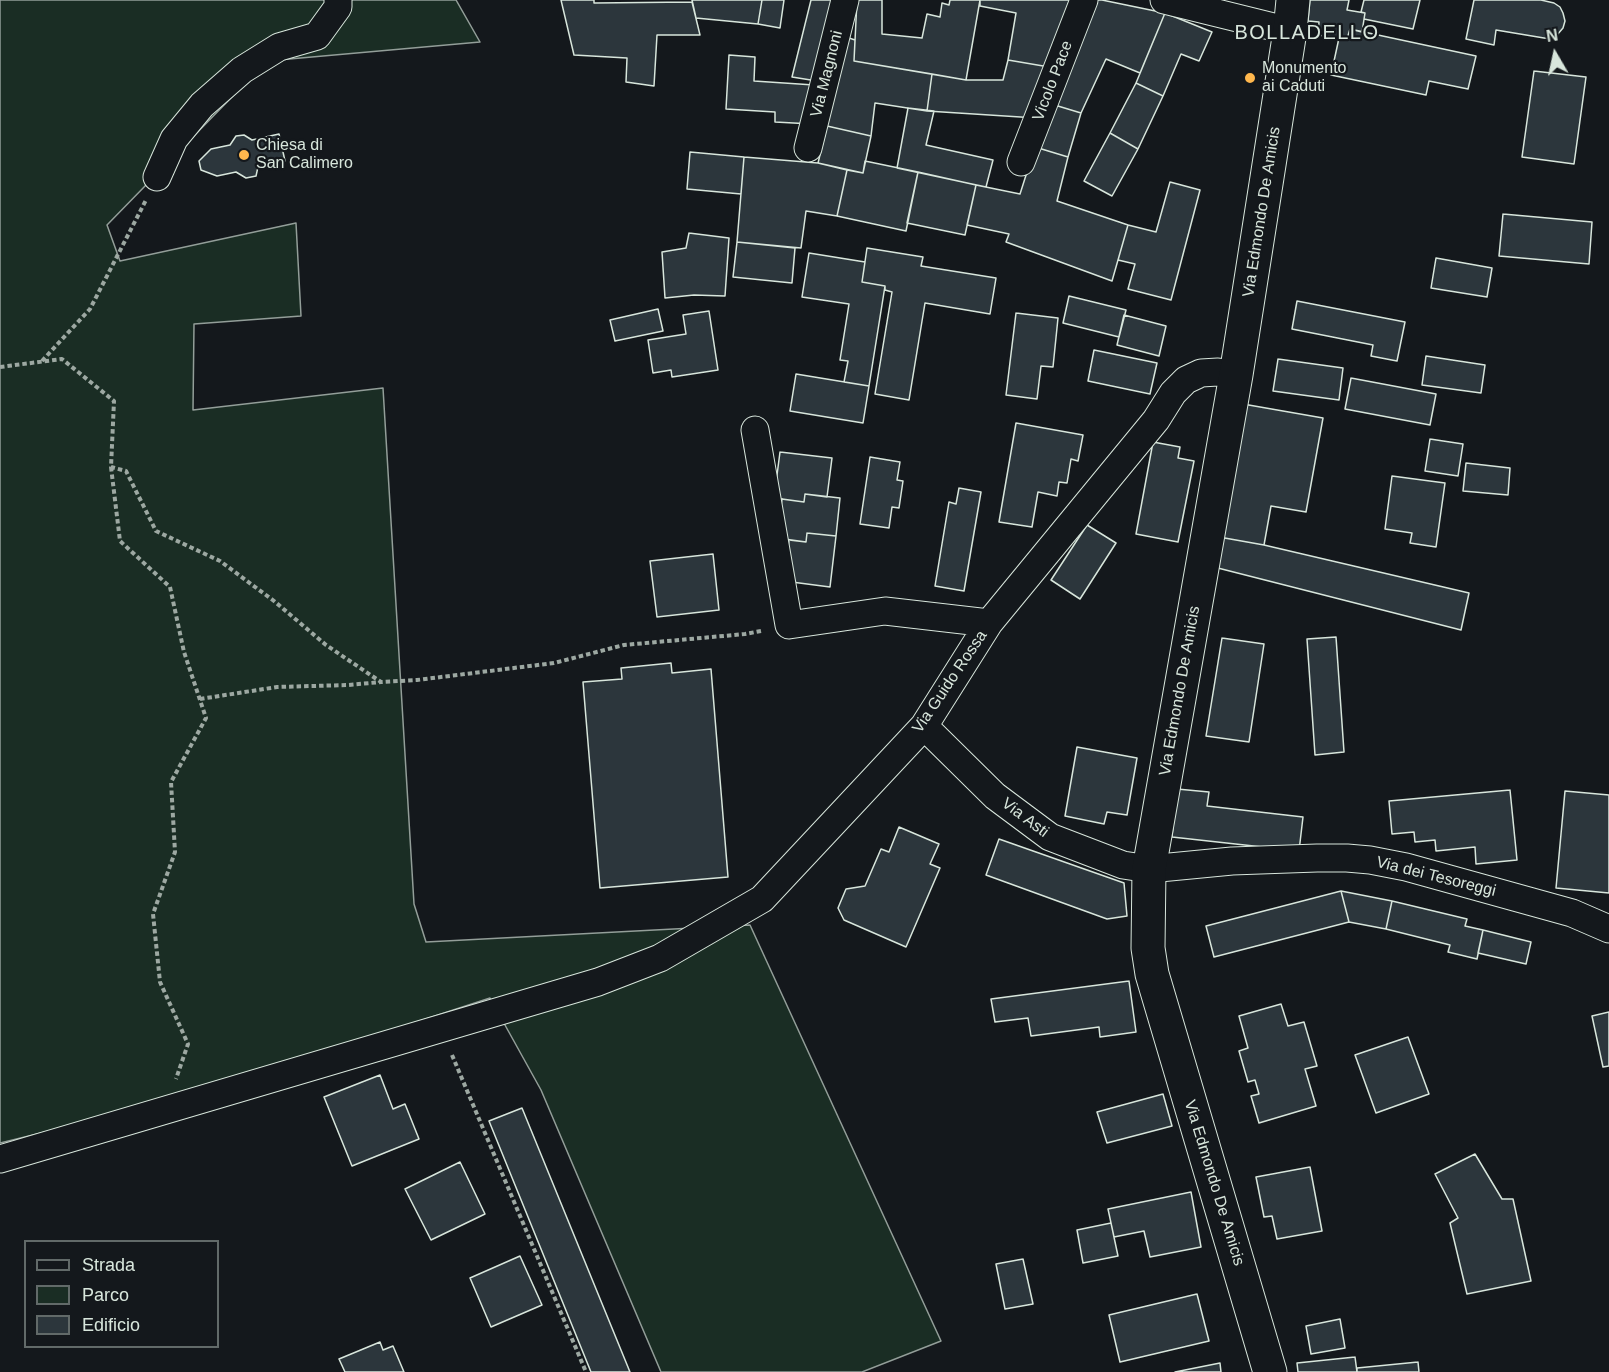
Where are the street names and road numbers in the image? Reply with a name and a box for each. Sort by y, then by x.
street label: Via Magnoni [807,29,847,119]
street label: Vicolo Pace [1029,38,1077,124]
street label: Via Edmondo De Amicis [1239,125,1285,299]
street label: Via Edmondo De Amicis [1156,605,1204,777]
street label: Via Guido Rossa [909,627,991,737]
street label: Via Asti [998,794,1052,842]
street label: Via dei Tesoreggi [1374,853,1498,901]
street label: Via Edmondo De Amicis [1180,1098,1248,1268]

